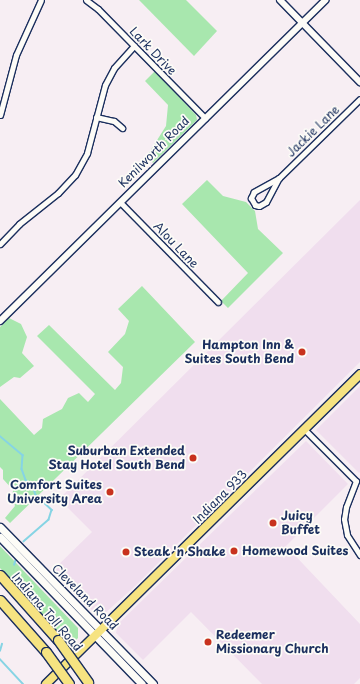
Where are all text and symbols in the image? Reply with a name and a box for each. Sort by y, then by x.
street label: Lark Drive [127,24,179,78]
street label: Jackie Lane [283,102,343,160]
street label: Kenilworth Road [116,114,192,190]
street label: Alou Lane [150,219,202,271]
place label: Hampton Inn & Suites South Bend [184,338,294,366]
marker: Hampton Inn & Suites South Bend [297,347,307,357]
place label: Suburban Extended Stay Hotel South Bend [47,444,185,472]
marker: Suburban Extended Stay Hotel South Bend [188,453,198,463]
street label: Indiana 933 [190,467,250,527]
place label: Comfort Suites University Area [7,478,102,506]
marker: Comfort Suites University Area [105,487,115,497]
place label: Juicy Buffet [281,509,320,537]
marker: Juicy Buffet [268,518,278,528]
place label: Homewood Suites [242,544,349,558]
place label: Steak 'n Shake [134,545,226,559]
marker: Homewood Suites [229,546,239,556]
marker: Steak 'n Shake [121,547,131,557]
street label: Cleveland Road [49,561,121,633]
street label: Indiana Toll Road [9,570,85,654]
place label: Redeemer Missionary Church [216,628,329,656]
marker: Redeemer Missionary Church [203,637,213,647]

